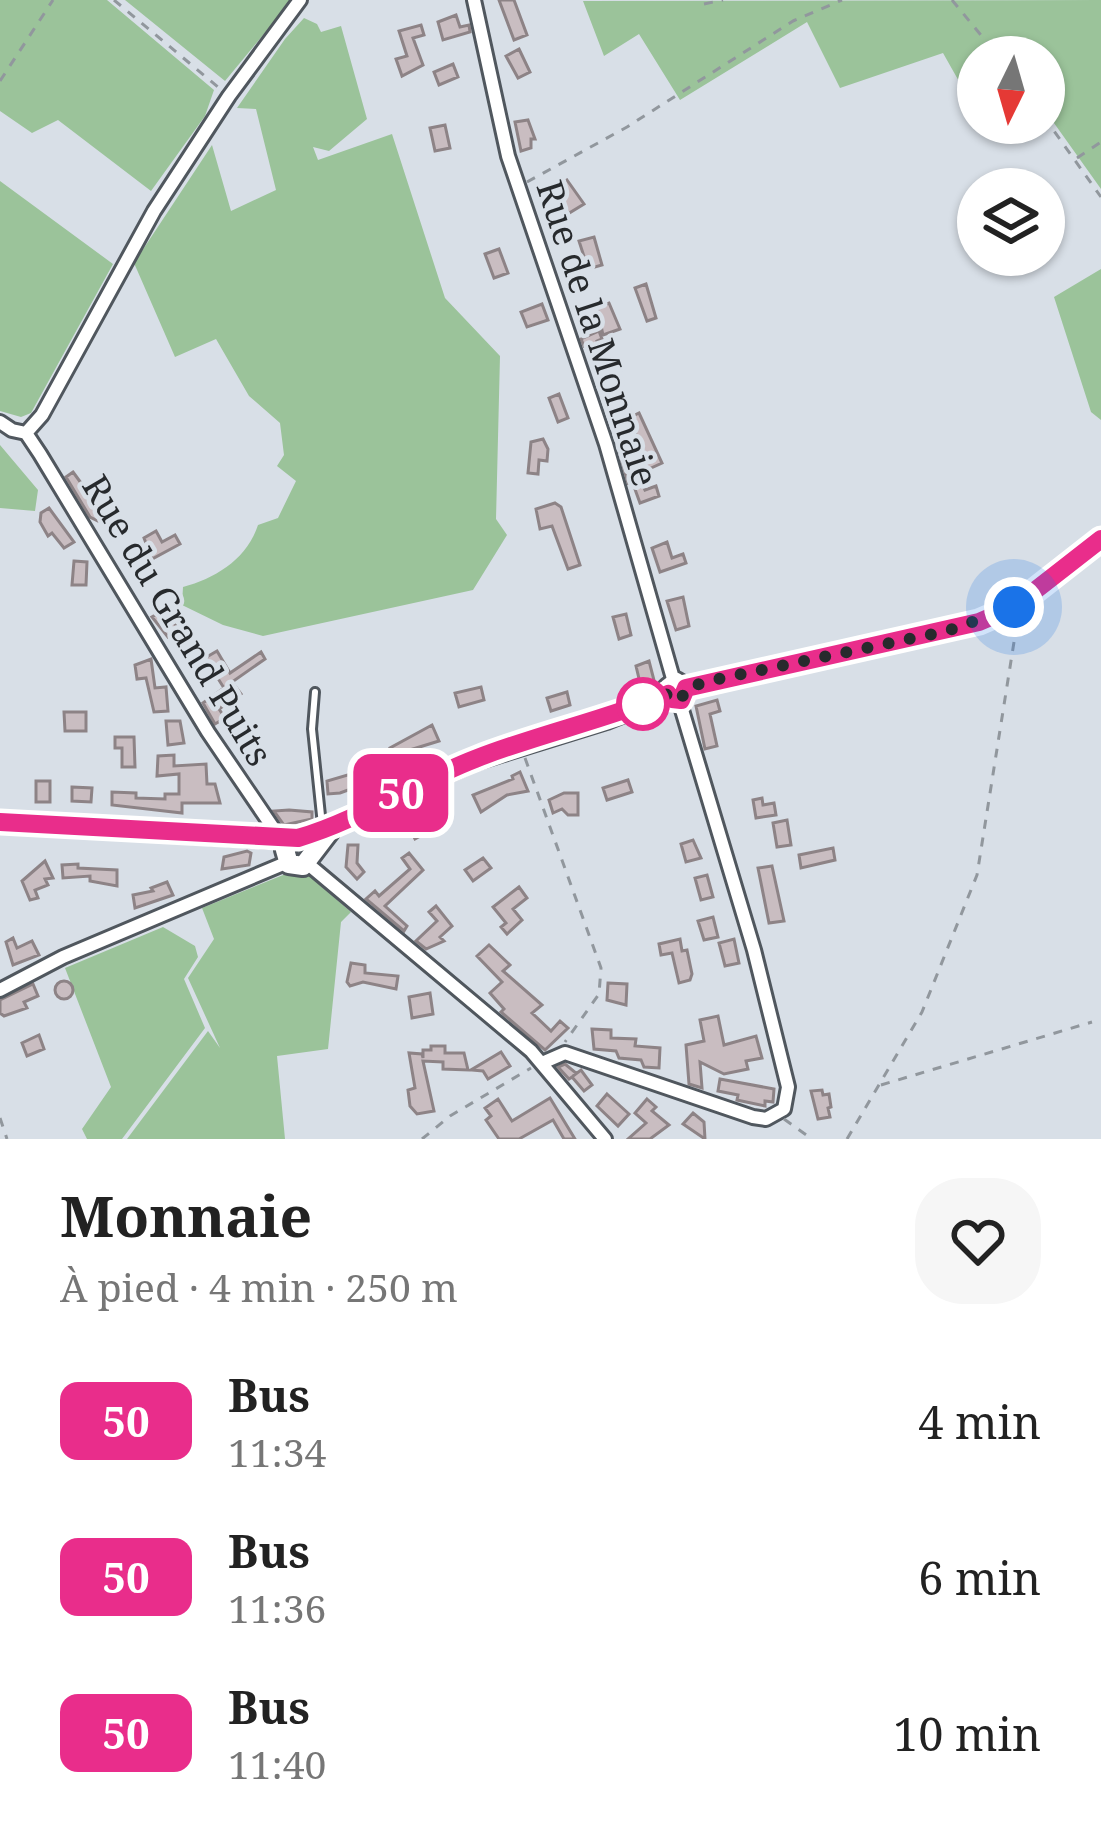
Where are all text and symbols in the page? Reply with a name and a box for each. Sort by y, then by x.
north arrow [957,36,1065,144]
map controls [957,36,1065,276]
button: layers [957,168,1065,276]
street label: Rue de la Monnaie [525,174,671,492]
street label: Rue du Grand Puits [72,465,284,775]
your location [984,577,1044,637]
unlabelled marker [618,679,668,729]
line badge: 50 [347,754,455,832]
text: 50 [377,764,425,821]
text: Monnaie [60,1176,312,1254]
button: heart [915,1178,1041,1304]
text: À pied · 4 min · 250 m [60,1260,458,1313]
text: Bus [228,1364,310,1425]
text: 4 min [918,1391,1041,1452]
text: 50 [102,1392,150,1449]
text: 11:34 [228,1425,326,1478]
text: Bus [228,1520,310,1581]
text: 6 min [918,1547,1041,1608]
text: 50 [102,1548,150,1605]
text: 11:36 [228,1581,326,1634]
text: Bus [228,1676,310,1737]
text: 10 min [893,1703,1041,1764]
text: 50 [102,1704,150,1761]
text: 11:40 [228,1737,326,1790]

